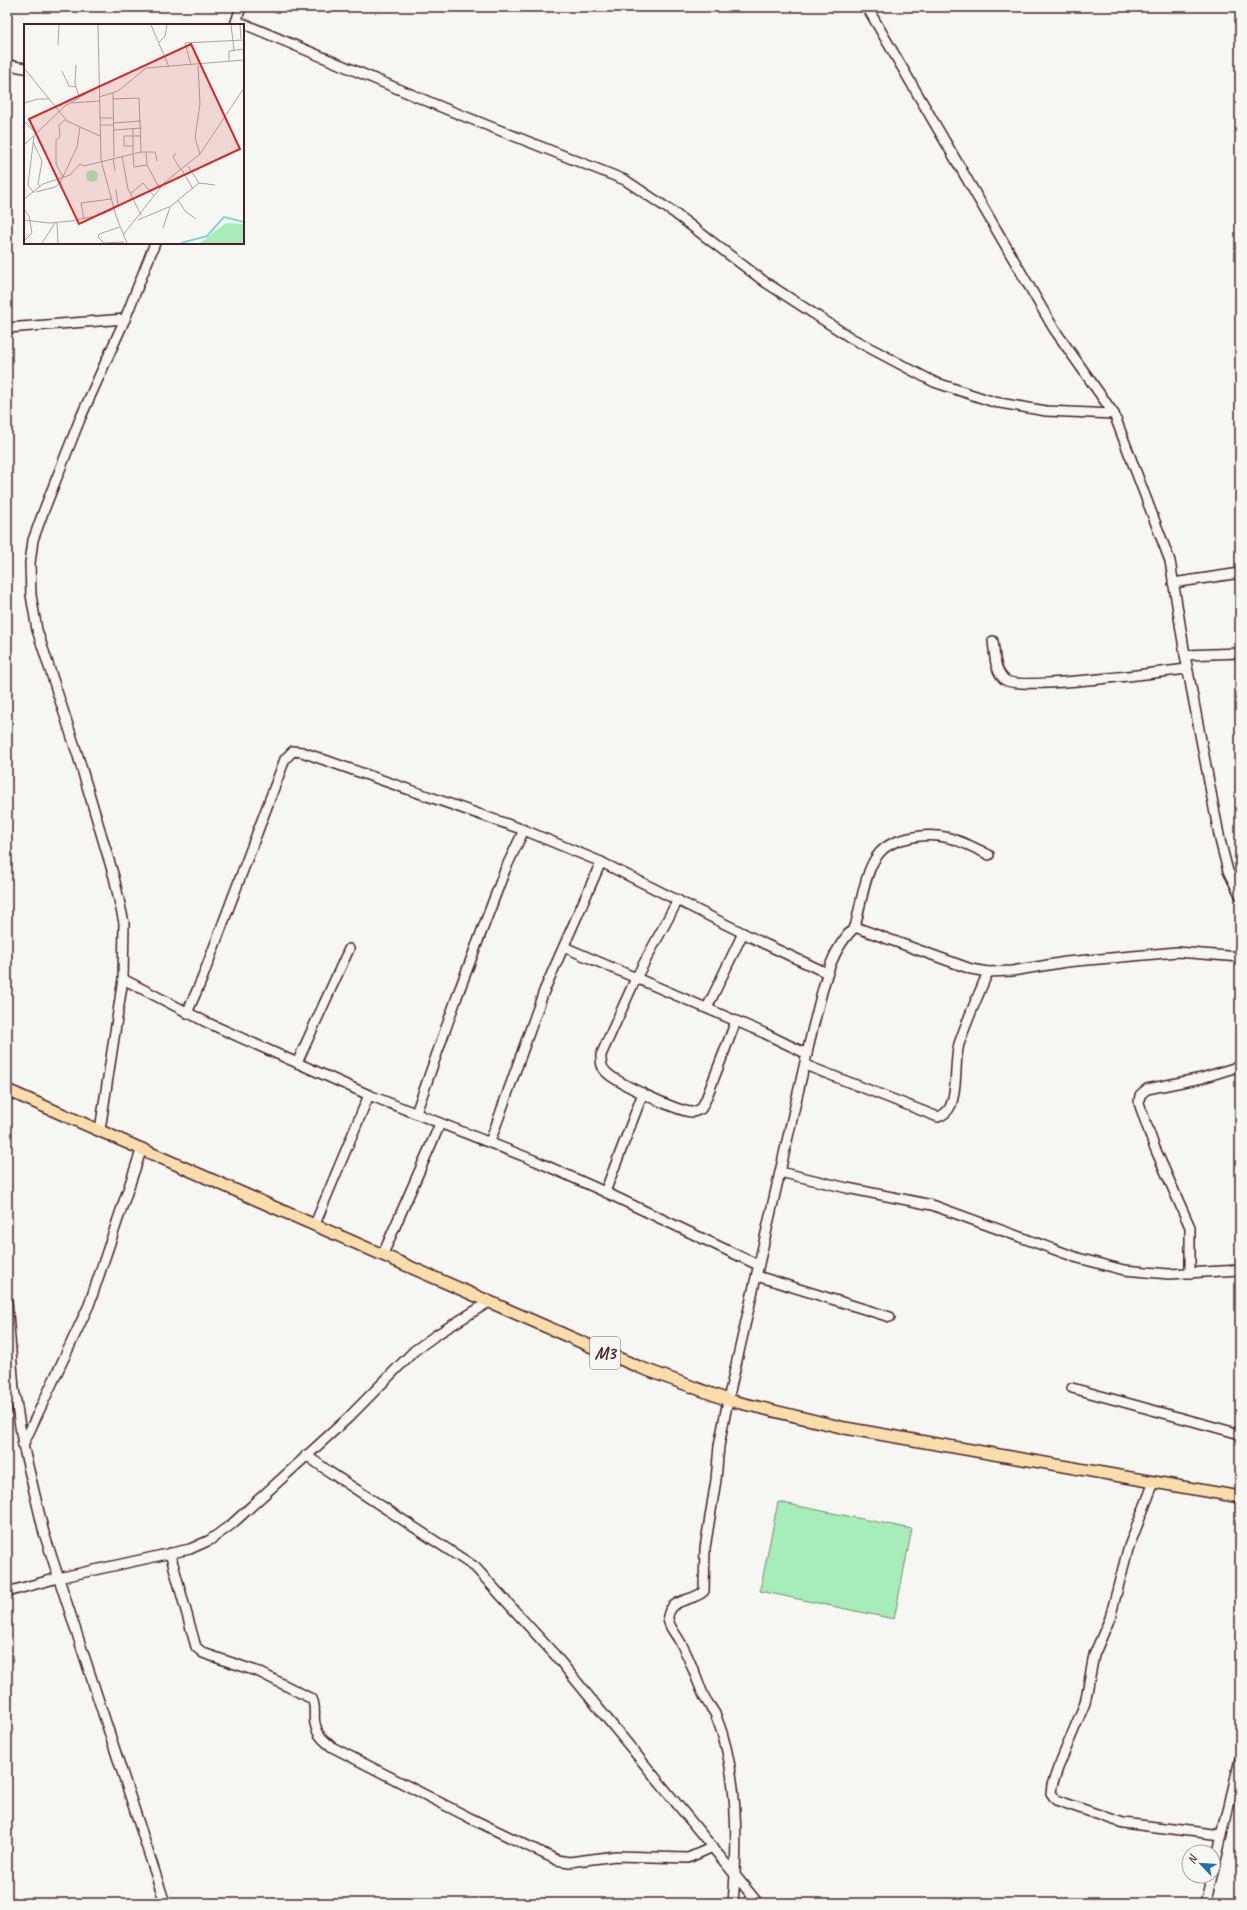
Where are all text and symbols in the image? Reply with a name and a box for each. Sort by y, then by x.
inset map [24,24,244,244]
road number: M3 [590,1337,620,1369]
north arrow [1181,1844,1221,1884]
text: N [1184,1852,1201,1866]

